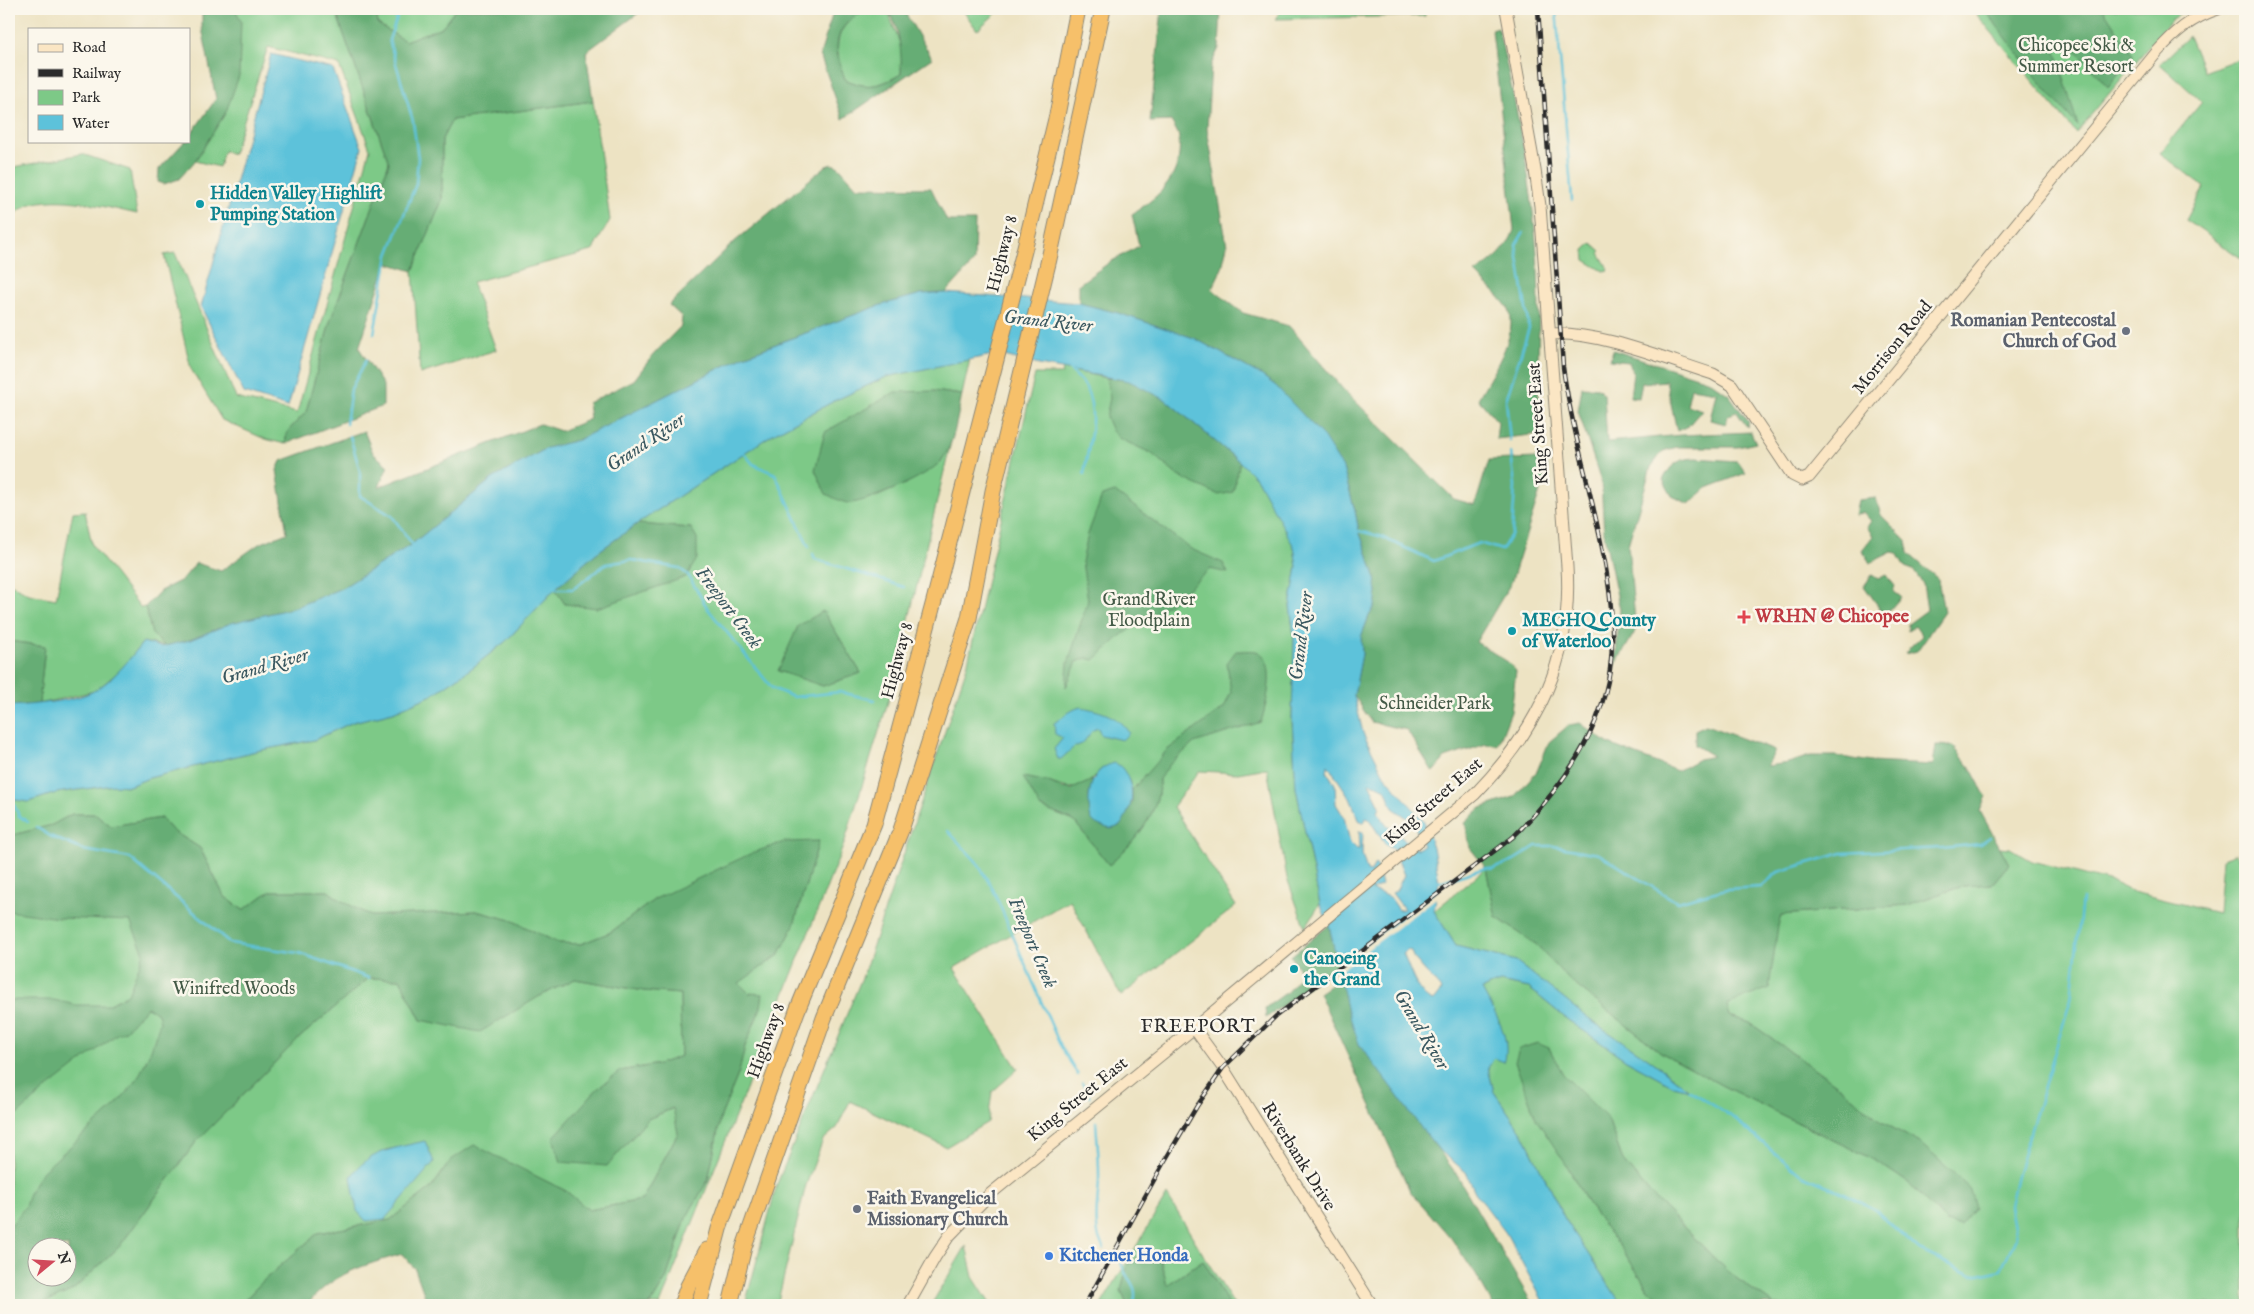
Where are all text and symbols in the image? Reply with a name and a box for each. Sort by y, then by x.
legend [28,28,190,142]
park label: Chicopee Ski & Summer Resort [2018,35,2134,79]
text: Road [72,38,107,57]
text: Railway [72,64,122,83]
text: Park [72,88,102,107]
text: Water [72,114,110,133]
place label: Hidden Valley Highlift Pumping Station [210,183,383,227]
marker: Hidden Valley Highlift Pumping Station [194,198,206,210]
street label: Highway 8 [982,213,1024,295]
street label: Morrison Road [1848,296,1938,400]
water label: Grand River [1002,305,1095,339]
place label: Romanian Pentecostal Church of God [1950,310,2117,354]
marker: Romanian Pentecostal Church of God [2120,325,2132,337]
street label: King Street East [1523,362,1555,486]
water label: Grand River [602,407,691,478]
water label: Freeport Creek [689,562,767,654]
park label: Grand River Floodplain [1103,589,1196,633]
water label: Grand River [1285,589,1320,682]
place label: WRHN @ Chicopee [1754,606,1910,629]
place label: MEGHQ County of Waterloo [1522,610,1657,654]
marker: WRHN @ Chicopee [1737,610,1751,624]
street label: Highway 8 [877,620,919,702]
marker: MEGHQ County of Waterloo [1506,625,1518,637]
water label: Grand River [219,643,313,691]
park label: Schneider Park [1379,693,1491,716]
street label: King Street East [1380,753,1488,851]
water label: Freeport Creek [1002,894,1062,992]
place label: Canoeing the Grand [1303,948,1380,992]
marker: Canoeing the Grand [1288,963,1300,975]
park label: Winifred Woods [173,978,295,1001]
water label: Grand River [1388,986,1455,1076]
street label: Highway 8 [743,1000,791,1082]
district label: FREEPORT [1140,1015,1256,1039]
street label: King Street East [1023,1053,1133,1147]
street label: Riverbank Drive [1256,1099,1340,1215]
place label: Faith Evangelical Missionary Church [867,1188,1009,1232]
marker: Faith Evangelical Missionary Church [851,1203,863,1215]
north arrow [28,1236,78,1286]
place label: Kitchener Honda [1059,1245,1190,1268]
text: N [53,1249,74,1267]
marker: Kitchener Honda [1043,1250,1055,1262]

